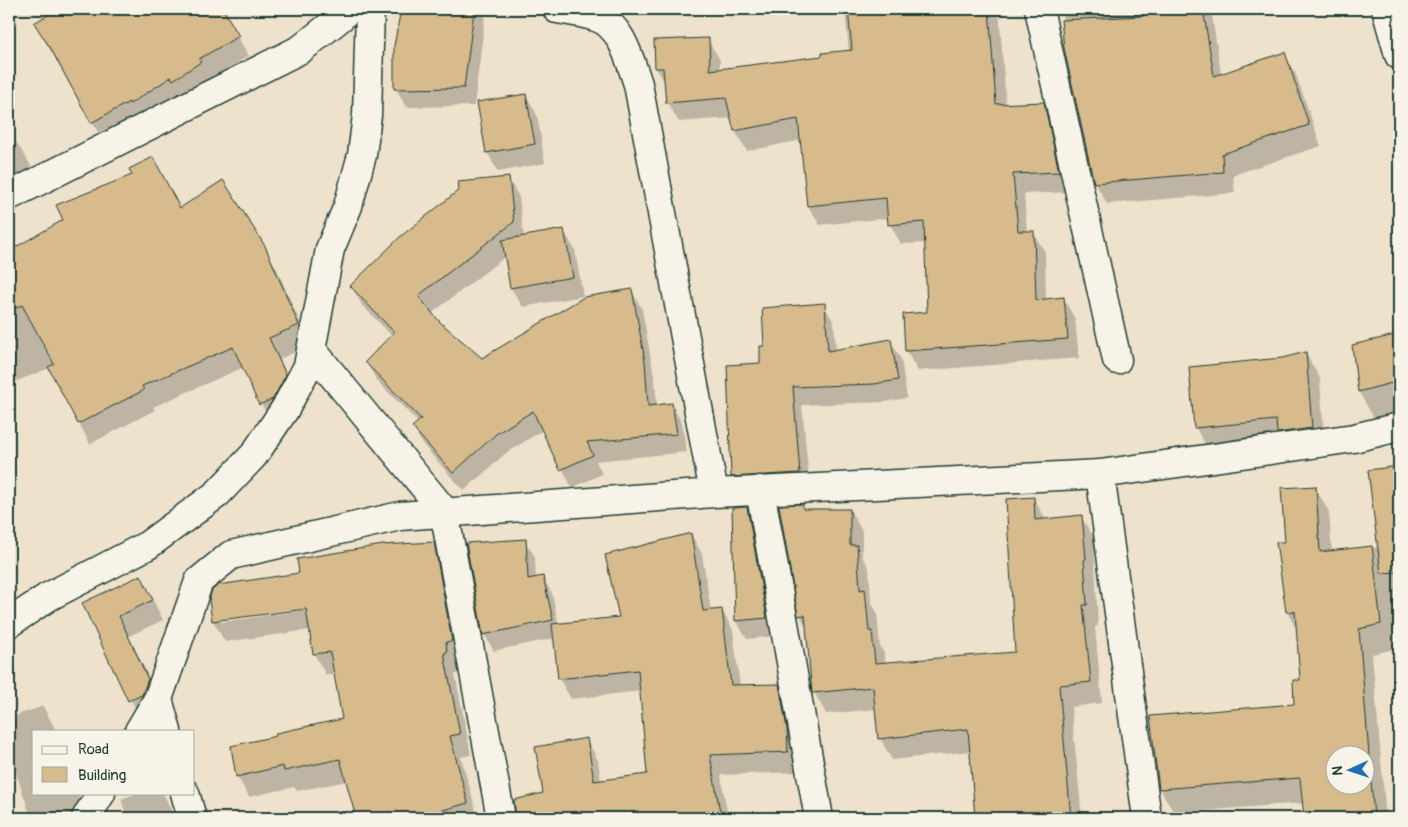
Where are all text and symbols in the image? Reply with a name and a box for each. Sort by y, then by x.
legend [32,730,195,794]
text: Road [78,740,109,759]
north arrow [1326,744,1376,794]
text: N [1329,765,1346,776]
text: Building [78,766,126,785]

